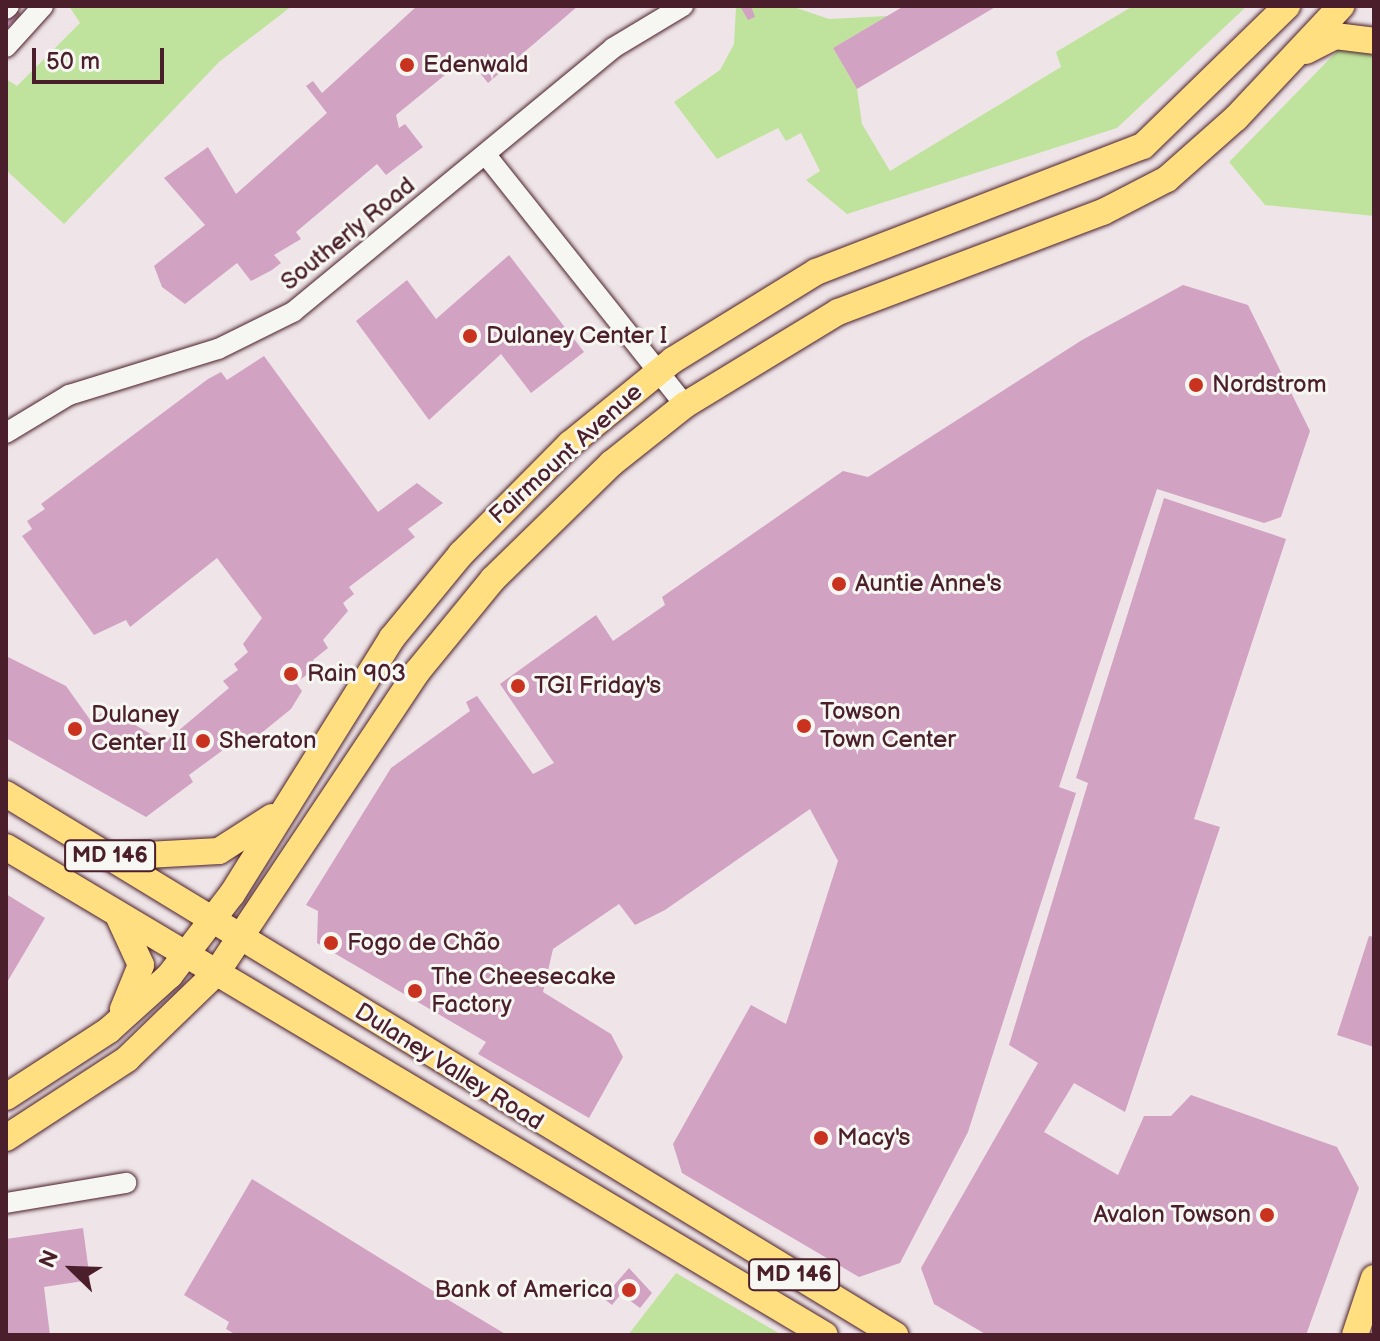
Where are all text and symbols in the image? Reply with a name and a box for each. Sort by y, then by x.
scale bar [36,32,168,82]
text: 50 m [46,47,100,76]
place label: Edenwald [423,51,529,79]
marker: Edenwald [398,56,416,74]
street label: Southerly Road [275,171,421,297]
place label: Dulaney Center I [486,322,669,350]
marker: Dulaney Center I [461,327,479,345]
place label: Nordstrom [1212,371,1327,399]
marker: Nordstrom [1187,376,1205,394]
street label: Fairmount Avenue [484,378,648,530]
place label: Auntie Anne's [855,570,1002,598]
marker: Auntie Anne's [830,575,848,593]
place label: Rain 903 [307,660,406,688]
marker: Rain 903 [282,665,300,683]
place label: TGI Friday's [534,672,661,700]
marker: TGI Friday's [509,677,527,695]
place label: Towson Town Center [820,698,956,754]
place label: Dulaney Center II [91,701,187,757]
marker: Towson Town Center [795,717,813,735]
marker: Dulaney Center II [66,720,84,738]
place label: Sheraton [219,727,317,755]
marker: Sheraton [194,732,212,750]
road number: MD 146 [64,838,156,874]
place label: Fogo de Chão [347,929,500,957]
marker: Fogo de Chão [322,934,340,952]
place label: The Cheesecake Factory [431,963,616,1019]
marker: The Cheesecake Factory [406,982,424,1000]
street label: Dulaney Valley Road [348,996,550,1138]
place label: Macy's [837,1124,910,1152]
marker: Macy's [812,1129,830,1147]
place label: Avalon Towson [1093,1201,1251,1229]
marker: Avalon Towson [1258,1206,1276,1224]
north arrow [32,1229,112,1309]
text: N [34,1247,65,1272]
road number: MD 146 [748,1257,840,1293]
place label: Bank of America [434,1276,613,1304]
marker: Bank of America [620,1281,638,1299]

